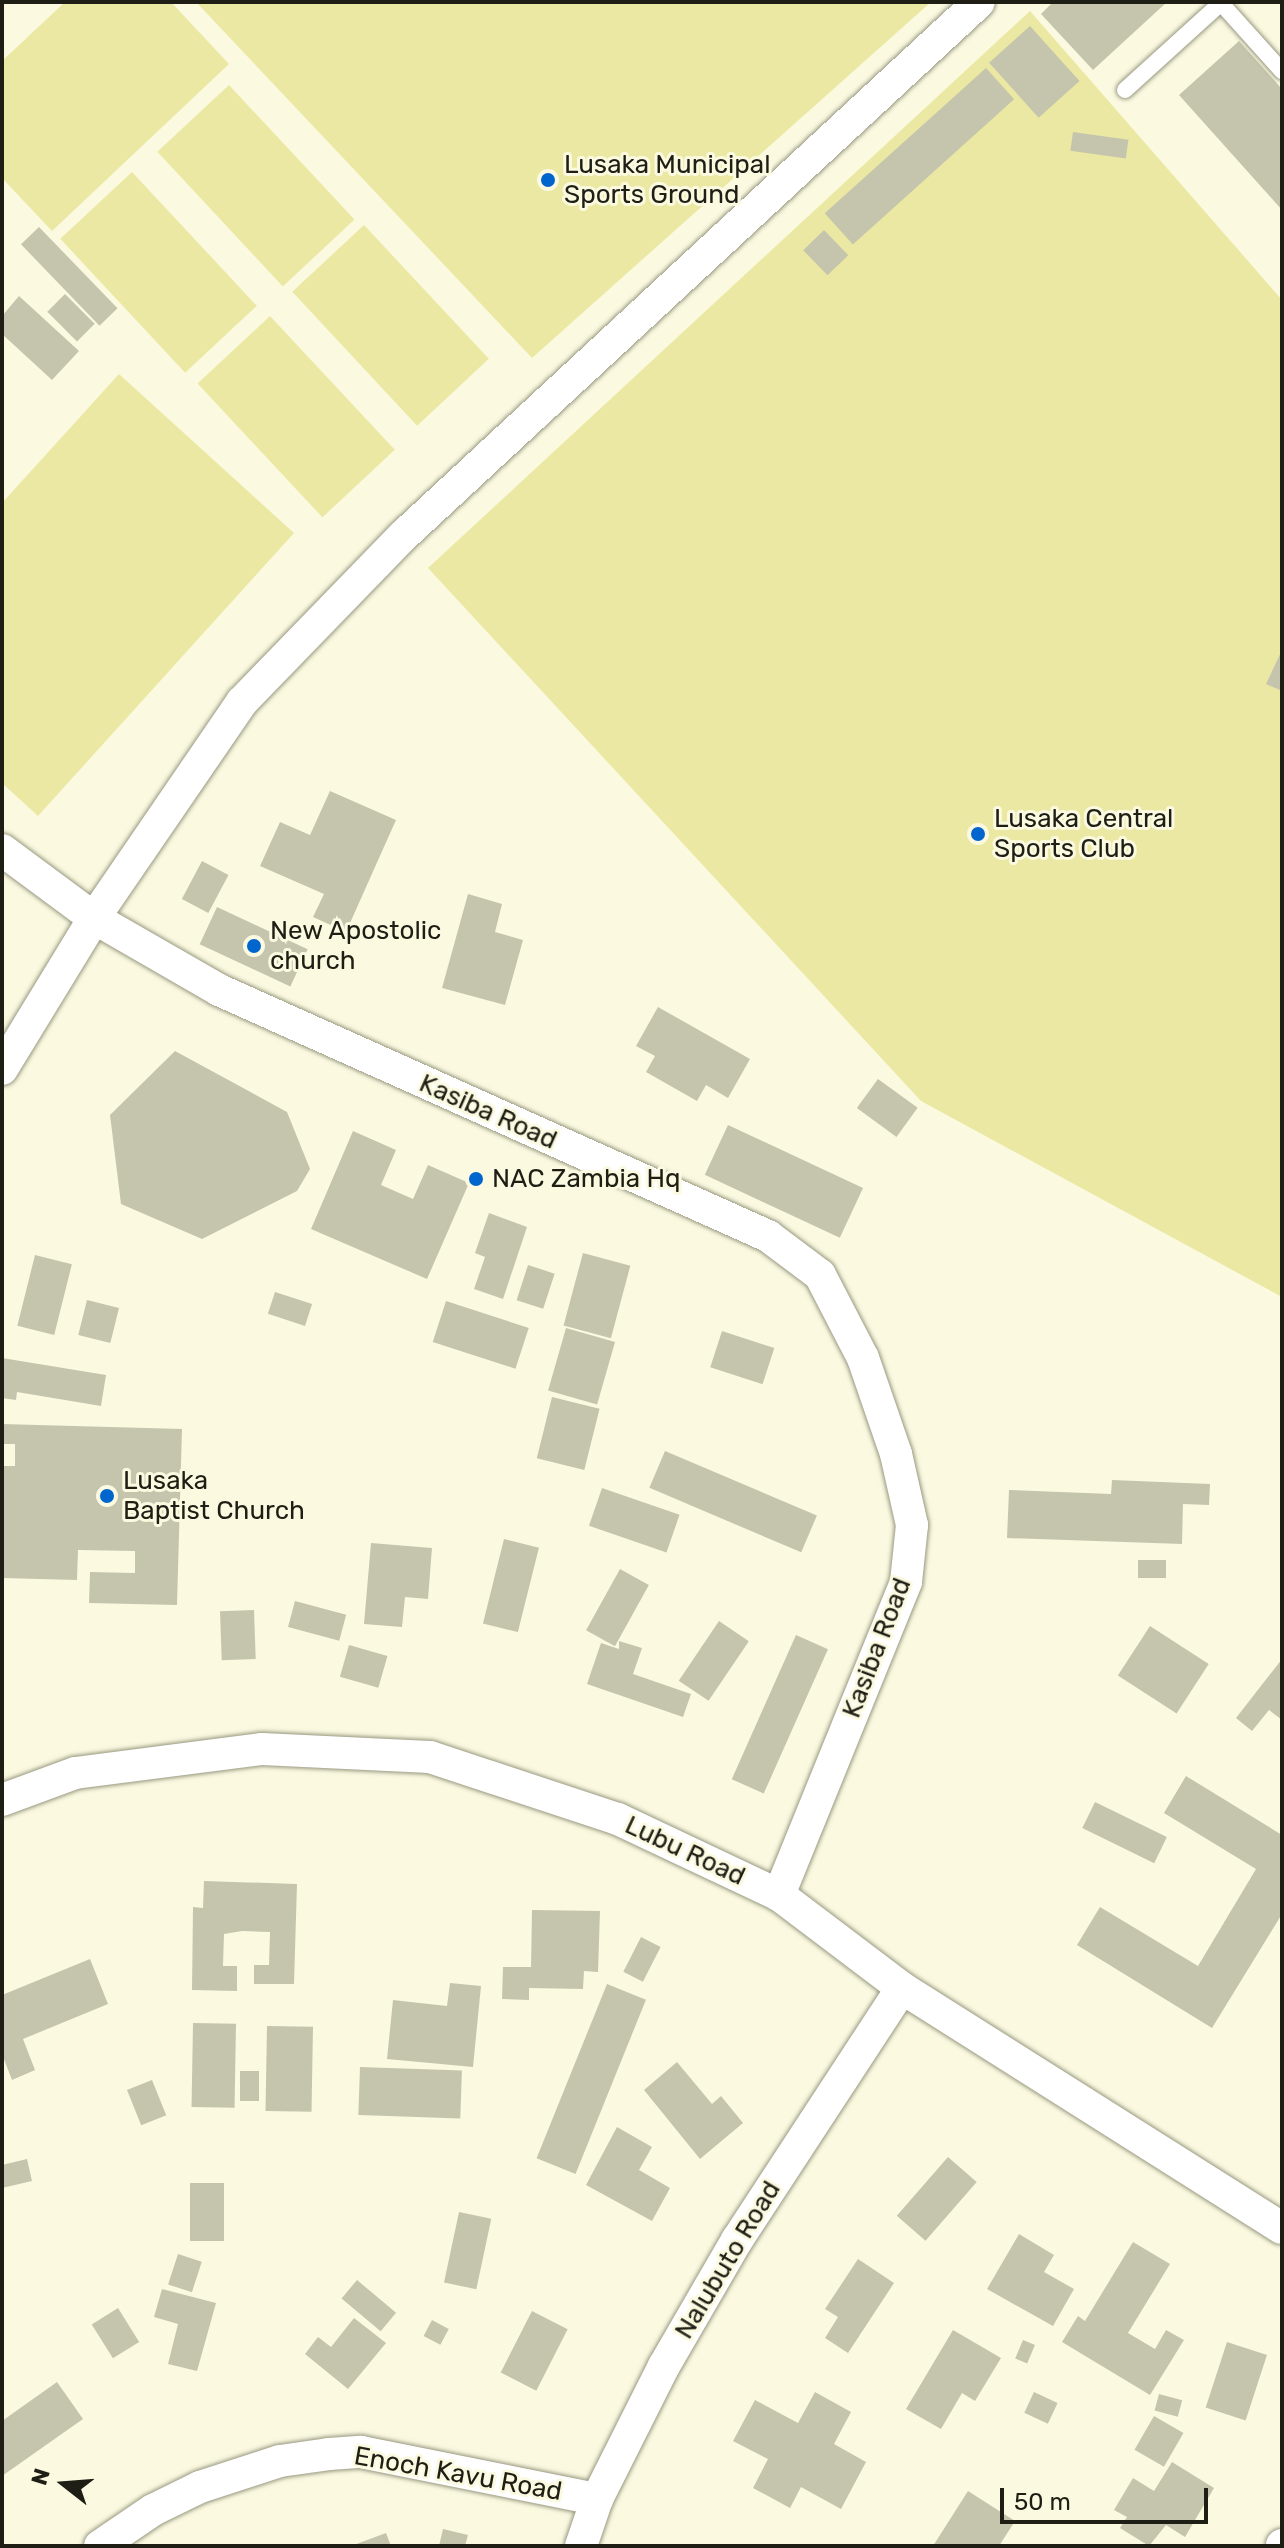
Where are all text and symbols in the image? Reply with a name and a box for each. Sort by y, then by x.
place label: Lusaka Municipal Sports Ground [564,149,771,210]
marker: Lusaka Municipal Sports Ground [539,171,557,189]
place label: Lusaka Central Sports Club [994,803,1173,864]
marker: Lusaka Central Sports Club [969,825,987,843]
place label: New Apostolic church [270,915,443,976]
marker: New Apostolic church [245,937,263,955]
street label: Kasiba Road [414,1068,562,1156]
place label: NAC Zambia Hq [492,1163,680,1195]
marker: NAC Zambia Hq [467,1170,485,1188]
place label: Lusaka Baptist Church [123,1465,305,1526]
marker: Lusaka Baptist Church [98,1487,116,1505]
street label: Kasiba Road [836,1574,918,1722]
street label: Lubu Road [620,1810,750,1892]
street label: Nalubuto Road [669,2175,787,2345]
street label: Enoch Kavu Road [352,2440,564,2508]
north arrow [24,2444,104,2524]
text: N [25,2465,56,2488]
scale bar [1004,2472,1212,2522]
text: 50 m [1014,2488,1071,2516]

